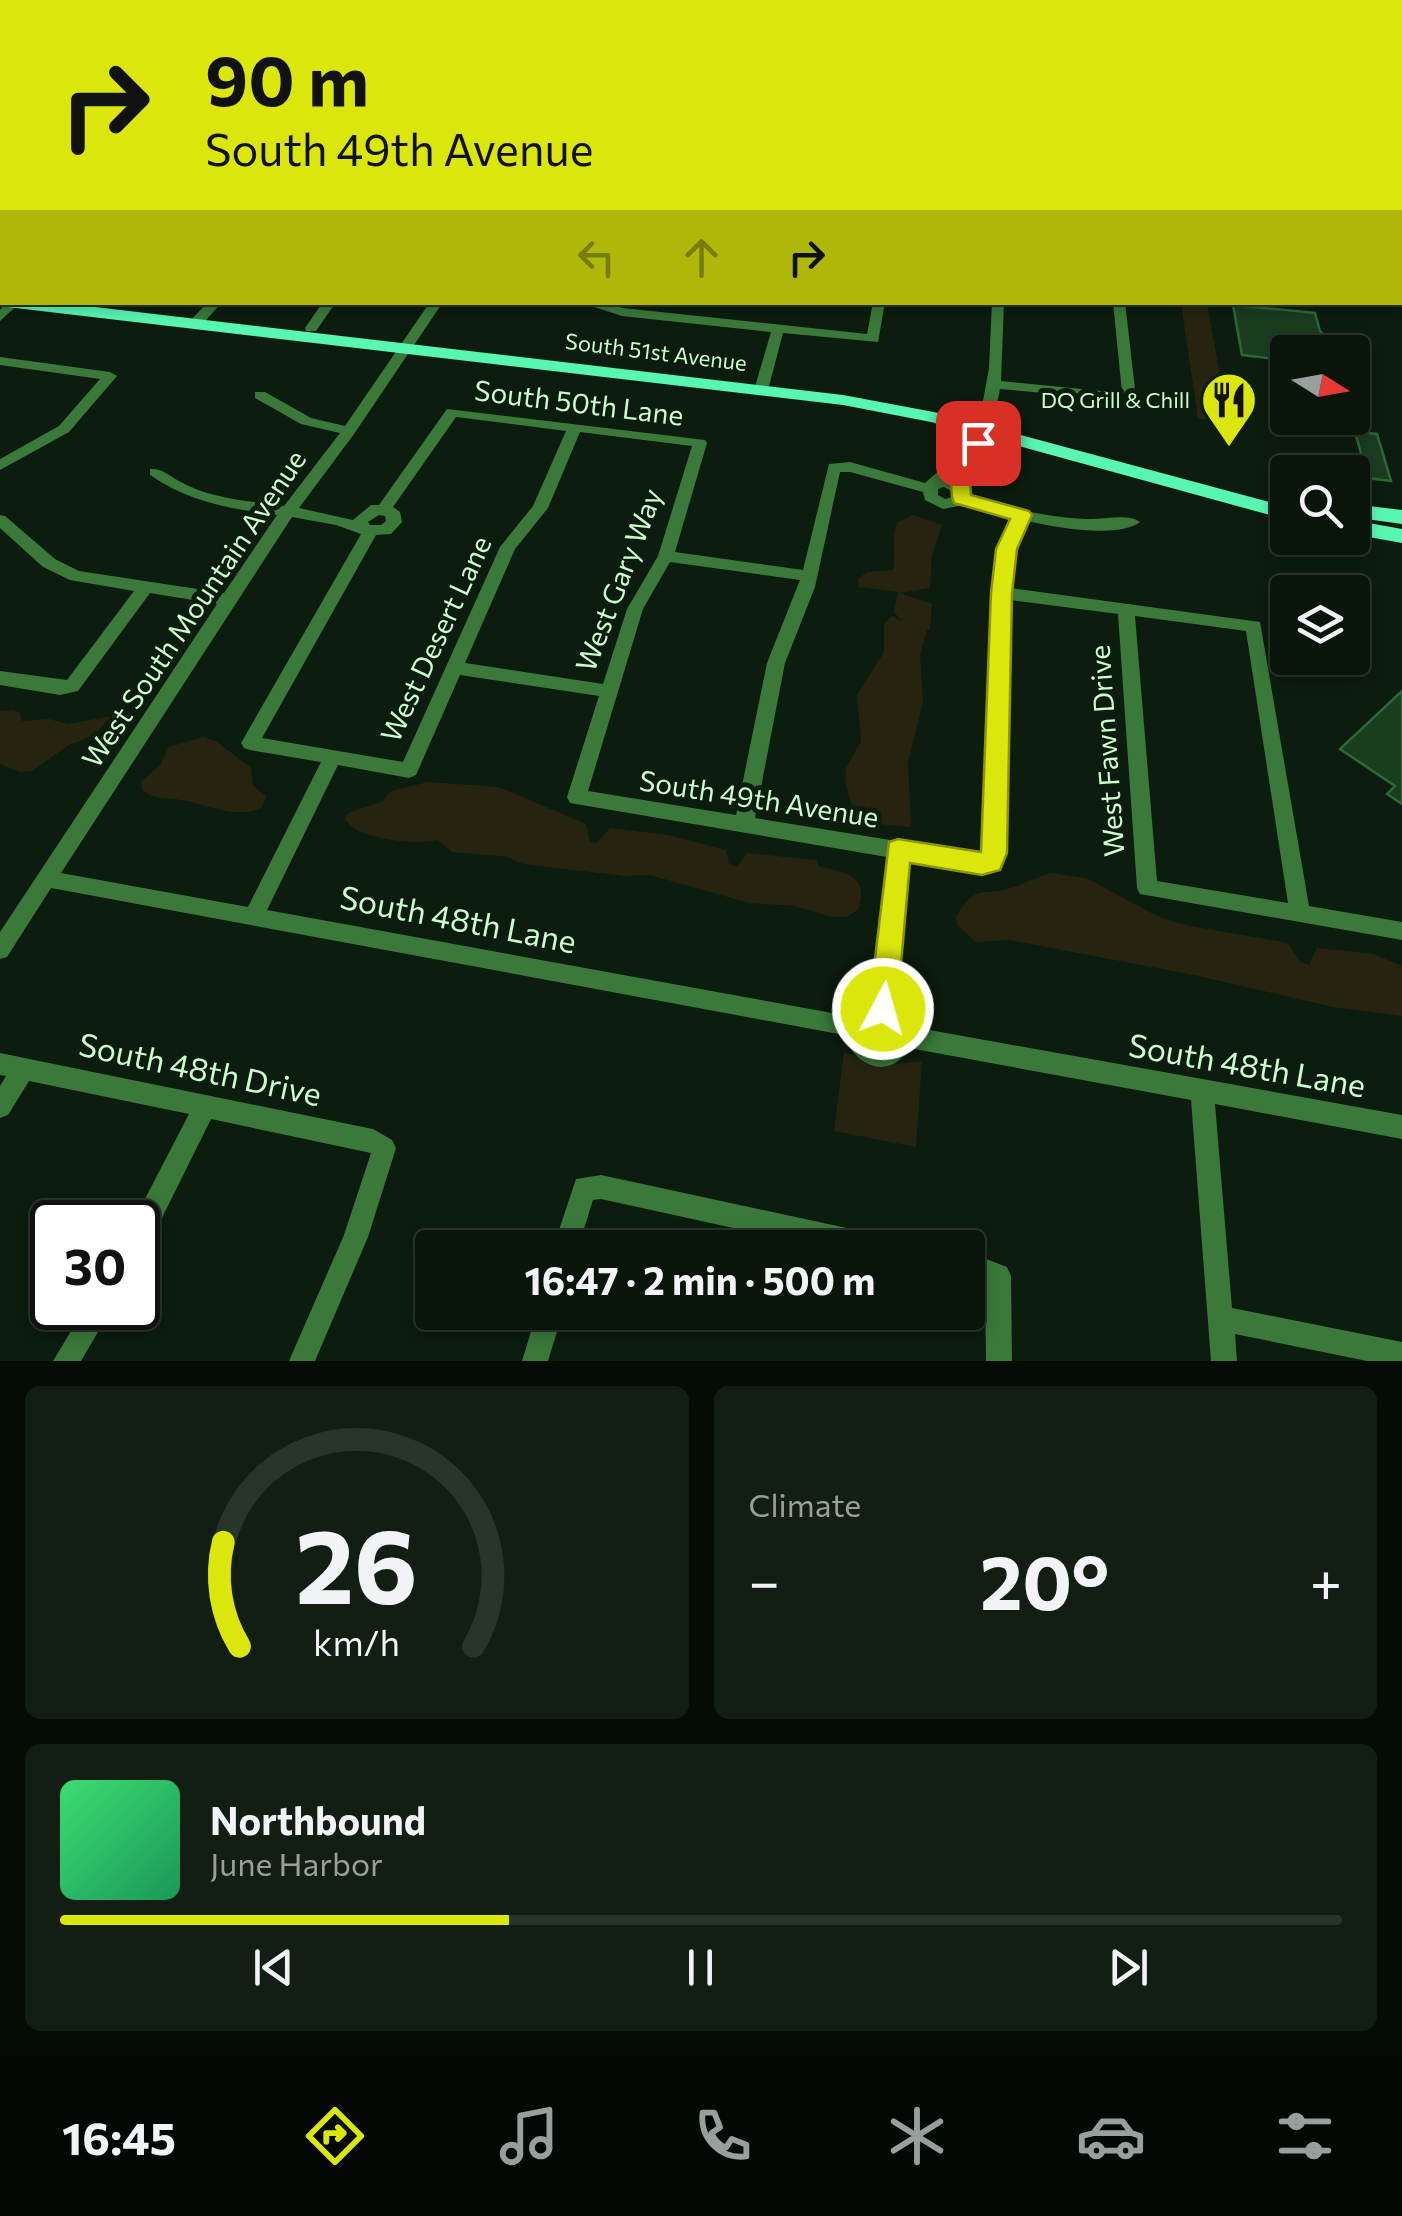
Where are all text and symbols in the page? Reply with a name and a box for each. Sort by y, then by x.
text: 90 m [205,35,369,120]
icon: right [40,40,170,170]
text: South 49th Avenue [205,120,593,175]
icon: left [569,230,624,285]
icon: ahead [674,230,729,285]
icon: right [779,230,834,285]
street label: South 51st Avenue [564,327,748,376]
north arrow [1270,335,1370,435]
map controls [1270,335,1370,675]
restaurant icon: DQ Grill & Chill [1199,370,1259,449]
street label: South 50th Lane [473,372,686,432]
place label: DQ Grill & Chill [1041,386,1190,413]
pin [936,401,1021,486]
icon: arrive [951,416,1006,471]
street label: West South Mountain Avenue [74,443,312,774]
button: search [1270,455,1370,555]
street label: West Gary Way [568,483,669,676]
street label: West Desert Lane [373,530,498,747]
button: layers [1270,575,1370,675]
street label: West Fawn Drive [1082,644,1130,858]
street label: South 49th Avenue [637,762,881,834]
street label: South 48th Lane [337,876,580,961]
position arrow [831,957,935,1061]
street label: South 48th Drive [76,1023,325,1113]
street label: South 48th Lane [1126,1024,1369,1105]
speed limit sign: 30 [30,1200,160,1330]
text: 16:47 · 2 min · 500 m [525,1256,875,1303]
text: Climate [749,1484,861,1524]
text: 26 [295,1498,418,1625]
text: 20° [980,1534,1109,1625]
text: − [749,1546,780,1613]
text: + [1310,1546,1342,1613]
text: km/h [313,1620,400,1663]
text: Northbound [210,1796,426,1843]
text: June Harbor [210,1843,383,1883]
icon: previous [246,1940,301,1995]
icon: pause [673,1940,728,1995]
icon: next [1101,1940,1156,1995]
icon: directions [300,2101,370,2171]
icon: music [494,2101,564,2171]
icon: phone [688,2101,758,2171]
icon: climate [882,2101,952,2171]
icon: car [1076,2101,1146,2171]
icon: filters [1270,2101,1340,2171]
text: 16:45 [62,2109,176,2164]

